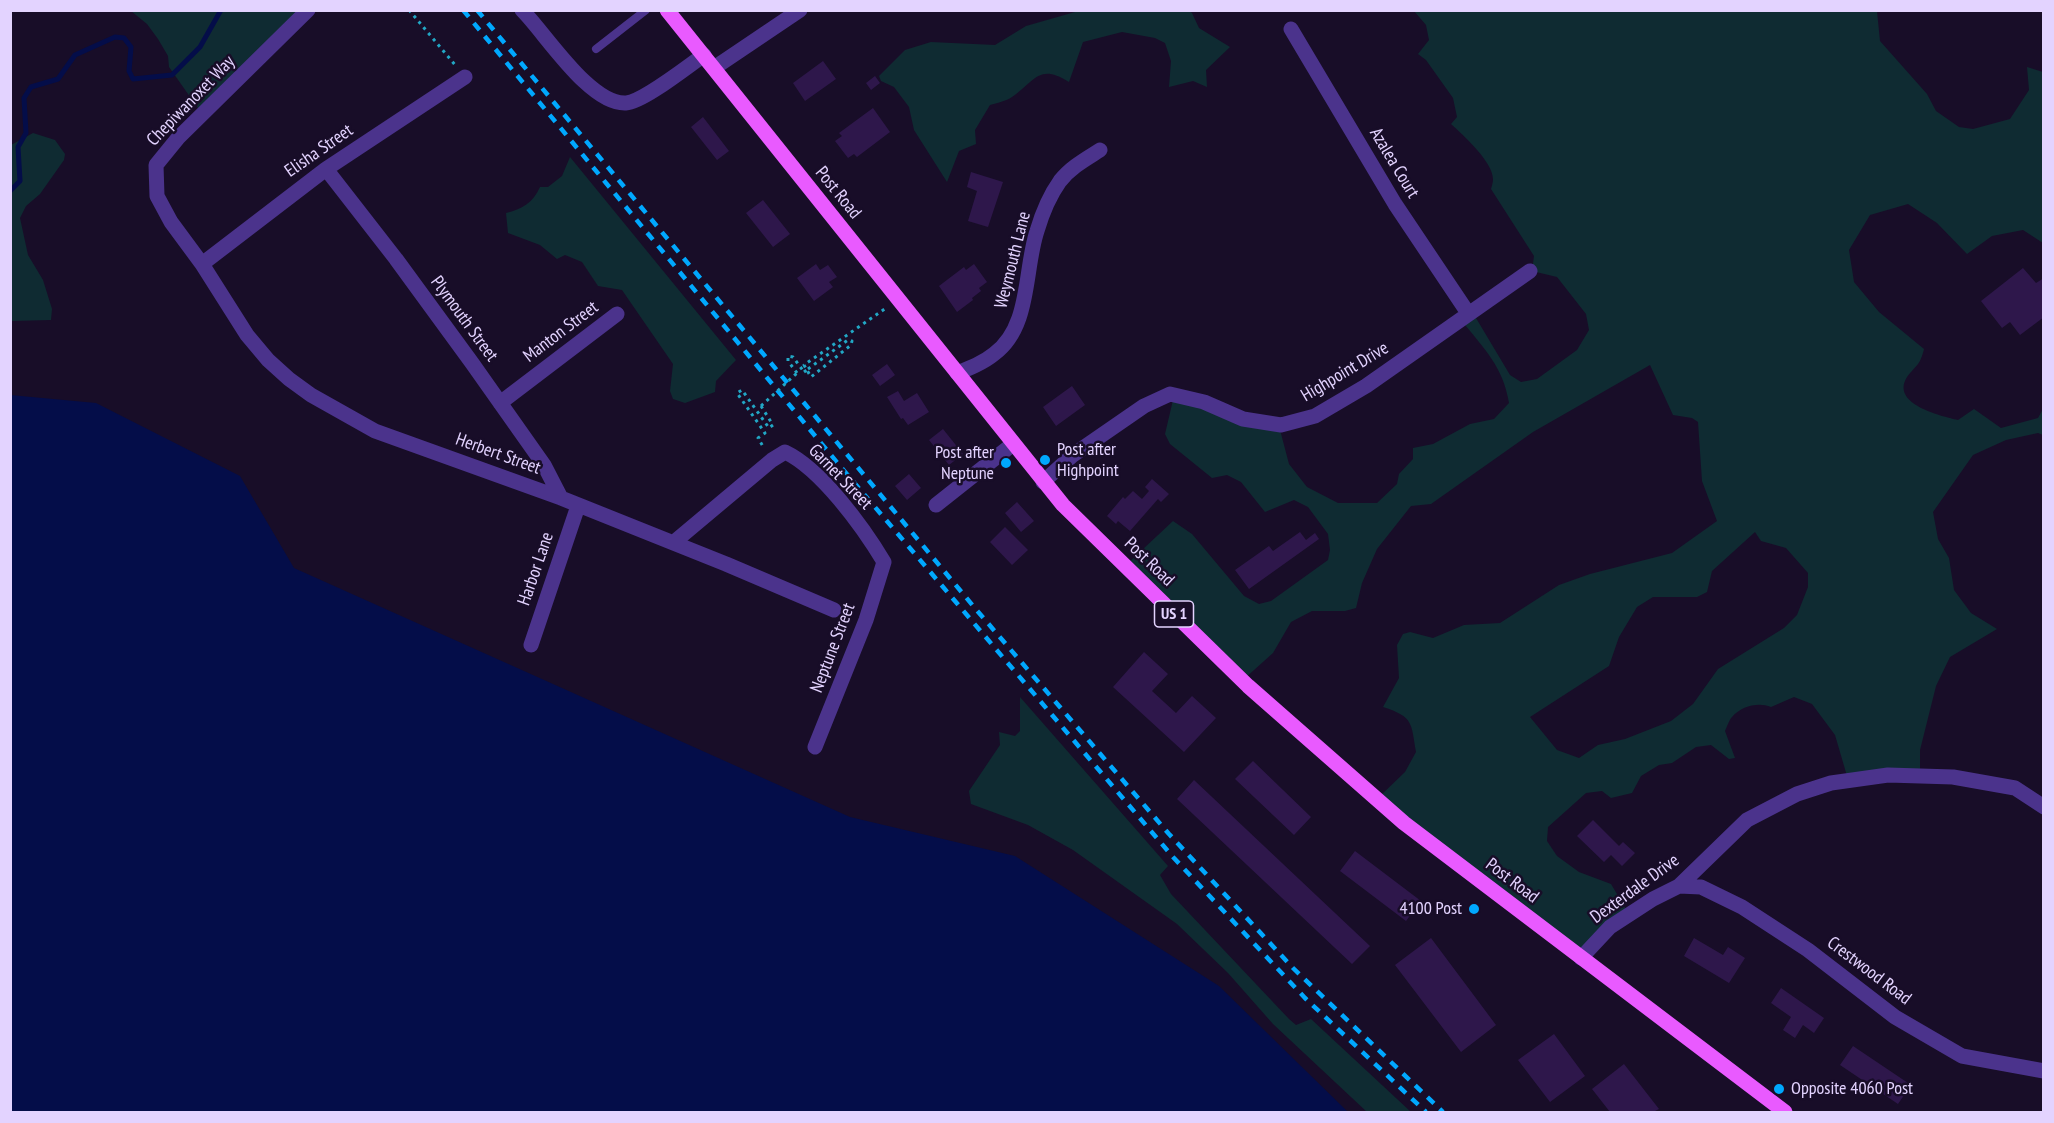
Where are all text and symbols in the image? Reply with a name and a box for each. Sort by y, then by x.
street label: Chepiwanoxet Way [143,51,239,151]
street label: Elisha Street [281,120,357,182]
street label: Azalea Court [1365,124,1423,202]
street label: Post Road [810,163,866,223]
street label: Weymouth Lane [991,209,1035,311]
street label: Plymouth Street [426,272,502,366]
street label: Manton Street [519,297,603,367]
street label: Highpoint Drive [1297,337,1393,407]
street label: Herbert Street [453,429,543,479]
place label: Post after Highpoint [1057,439,1119,482]
street label: Garnet Street [804,440,876,514]
place label: Post after Neptune [935,442,994,484]
marker: Post after Highpoint [1038,453,1052,467]
marker: Post after Neptune [999,456,1013,470]
street label: Harbor Lane [513,530,559,608]
street label: Post Road [1120,533,1178,591]
street label: Neptune Street [806,600,860,696]
road number: US 1 [1154,601,1194,627]
street label: Dexterdale Drive [1586,850,1684,928]
street label: Post Road [1481,854,1543,908]
place label: 4100 Post [1399,898,1462,920]
marker: 4100 Post [1467,902,1481,916]
street label: Crestwood Road [1823,932,1915,1010]
place label: Opposite 4060 Post [1791,1078,1913,1100]
marker: Opposite 4060 Post [1772,1082,1786,1096]

